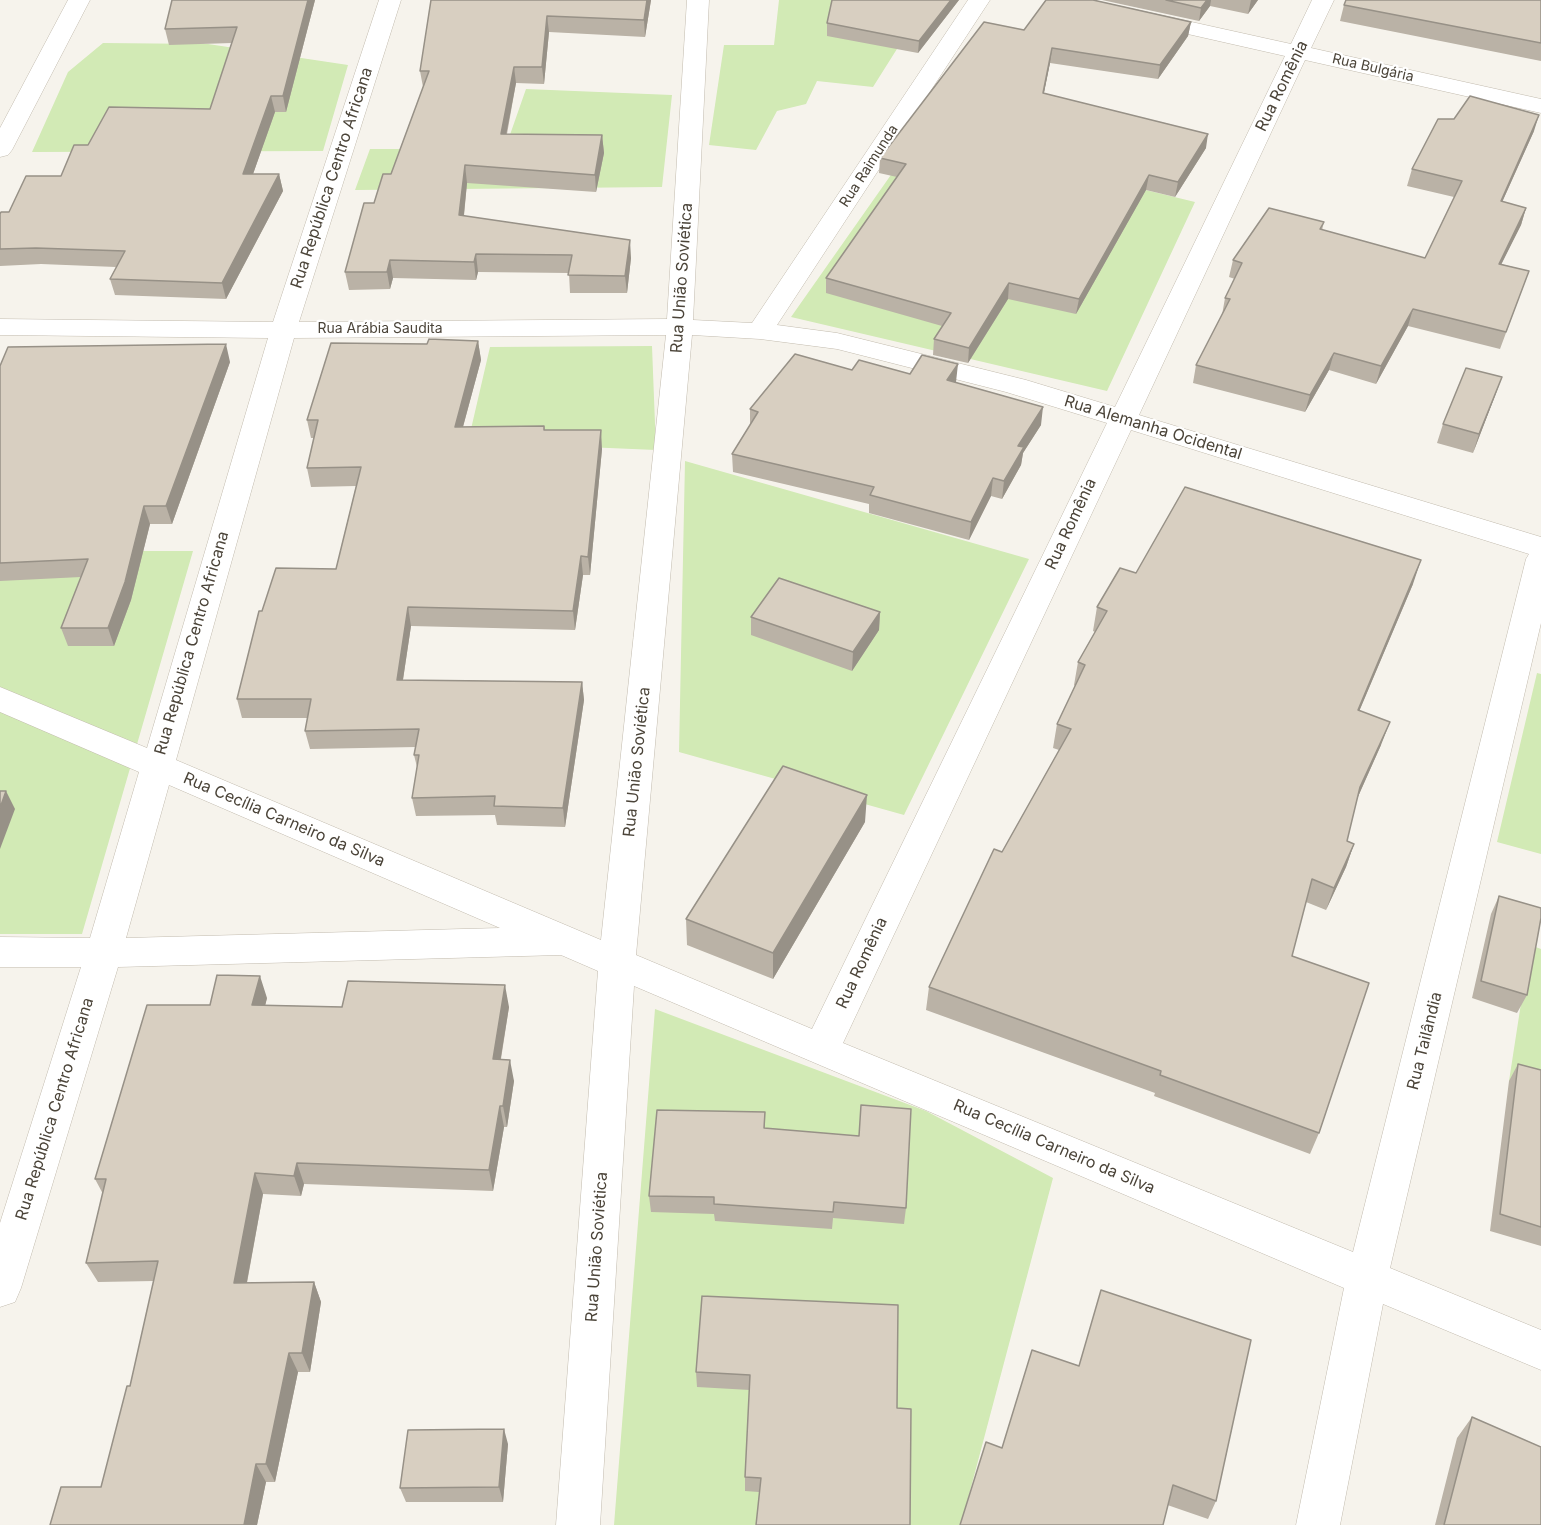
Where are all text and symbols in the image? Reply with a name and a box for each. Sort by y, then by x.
street label: Rua Romênia [1252,38,1312,134]
street label: Rua Bulgária [1331,50,1415,86]
street label: Rua República Centro Africana [287,65,377,291]
street label: Rua Raimunda [836,122,902,210]
street label: Rua União Soviética [667,202,697,354]
street label: Rua Arábia Saudita [317,321,443,337]
street label: Rua Alemanha Ocidental [1062,392,1244,464]
street label: Rua Romênia [1041,475,1101,573]
street label: Rua República Centro Africana [151,529,233,757]
street label: Rua União Soviética [620,686,654,838]
street label: Rua Cecília Carneiro da Silva [180,769,388,871]
street label: Rua Romênia [832,914,892,1012]
street label: Rua Tailândia [1404,990,1446,1092]
street label: Rua República Centro Africana [12,995,98,1223]
street label: Rua Cecília Carneiro da Silva [950,1096,1158,1198]
street label: Rua União Soviética [582,1171,612,1323]

